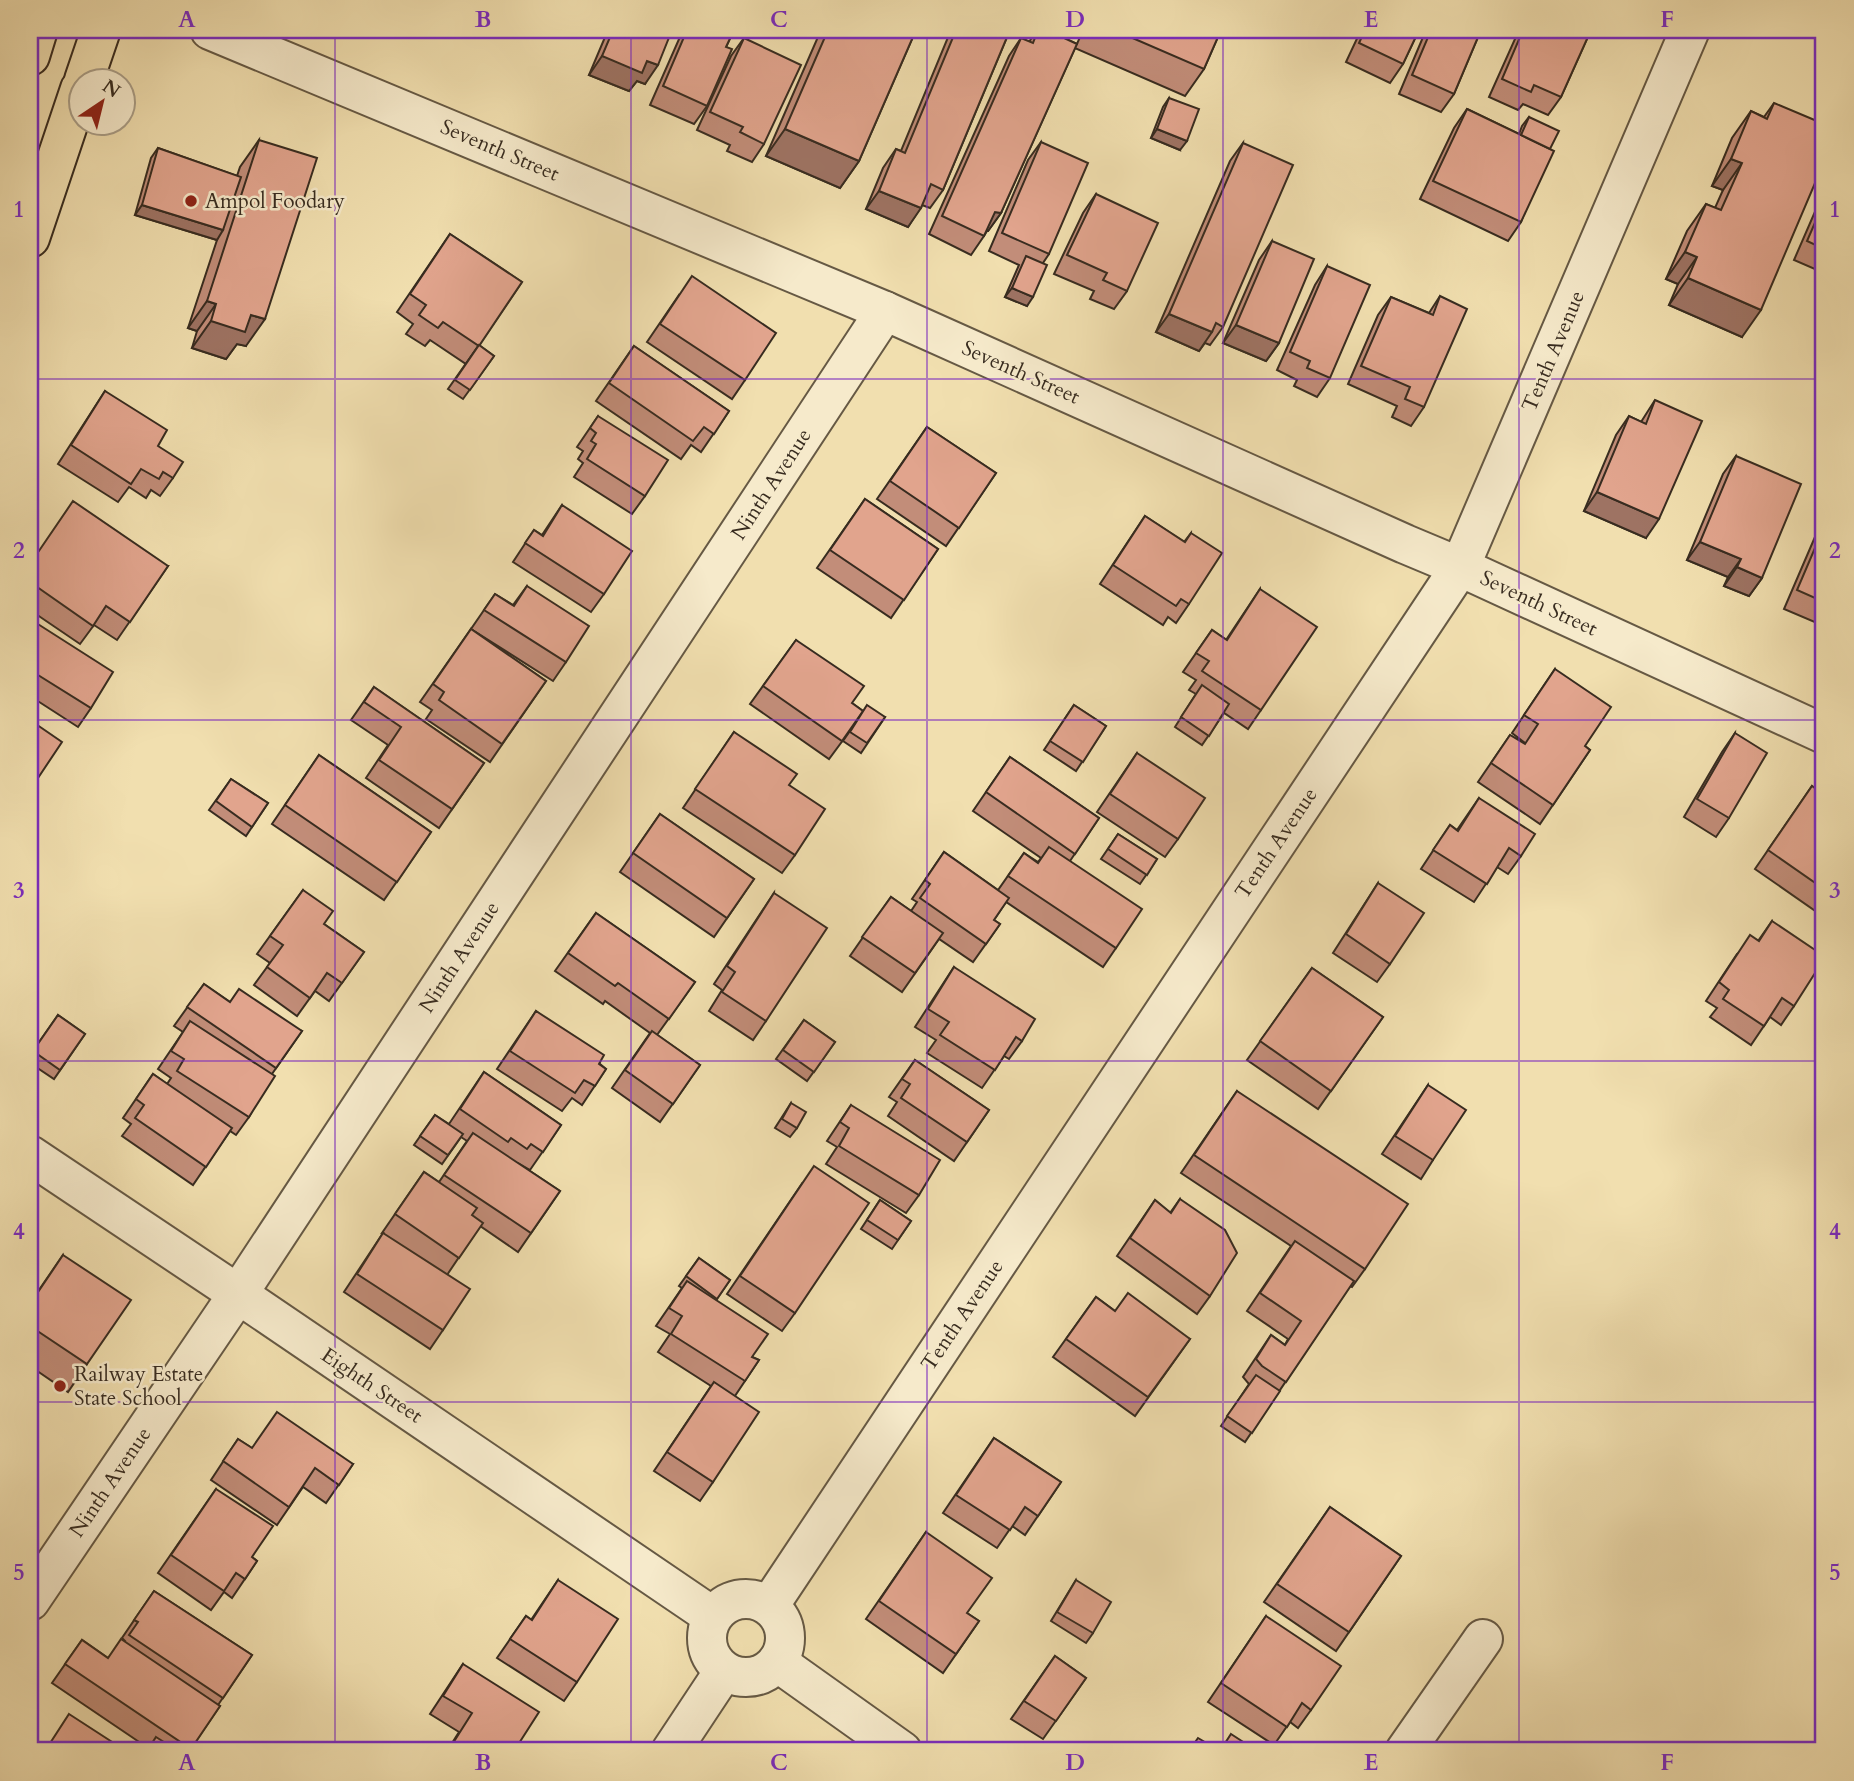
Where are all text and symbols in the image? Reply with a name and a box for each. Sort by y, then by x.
text: A [178,4,196,35]
text: B [475,4,491,35]
text: C [770,4,788,35]
text: D [1065,4,1085,35]
text: E [1364,4,1378,35]
text: F [1660,4,1674,35]
north arrow [66,66,136,136]
text: N [97,74,126,105]
street label: Seventh Street [436,112,564,189]
place label: Ampol Foodary [205,187,345,216]
marker: Ampol Foodary [183,193,199,209]
text: 1 [13,194,25,225]
text: 1 [1829,194,1841,225]
street label: Tenth Avenue [1515,286,1592,416]
street label: Seventh Street [957,333,1085,412]
street label: Ninth Avenue [724,423,818,546]
text: 2 [13,535,25,566]
text: 2 [1829,535,1841,566]
street label: Seventh Street [1475,564,1603,643]
street label: Tenth Avenue [1228,782,1324,905]
text: 3 [13,875,25,906]
text: 3 [1829,875,1841,906]
street label: Ninth Avenue [412,896,506,1019]
text: 4 [13,1216,25,1247]
text: 4 [1829,1216,1841,1247]
street label: Tenth Avenue [914,1254,1010,1377]
street label: Eighth Street [315,1341,428,1430]
place label: Railway Estate State School [74,1360,203,1413]
marker: Railway Estate State School [52,1378,68,1394]
street label: Ninth Avenue [63,1421,158,1543]
text: 5 [13,1557,25,1588]
text: 5 [1829,1557,1841,1588]
text: A [178,1747,196,1778]
text: B [475,1747,491,1778]
text: C [770,1747,788,1778]
text: D [1065,1747,1085,1778]
text: E [1364,1747,1378,1778]
text: F [1660,1747,1674,1778]

